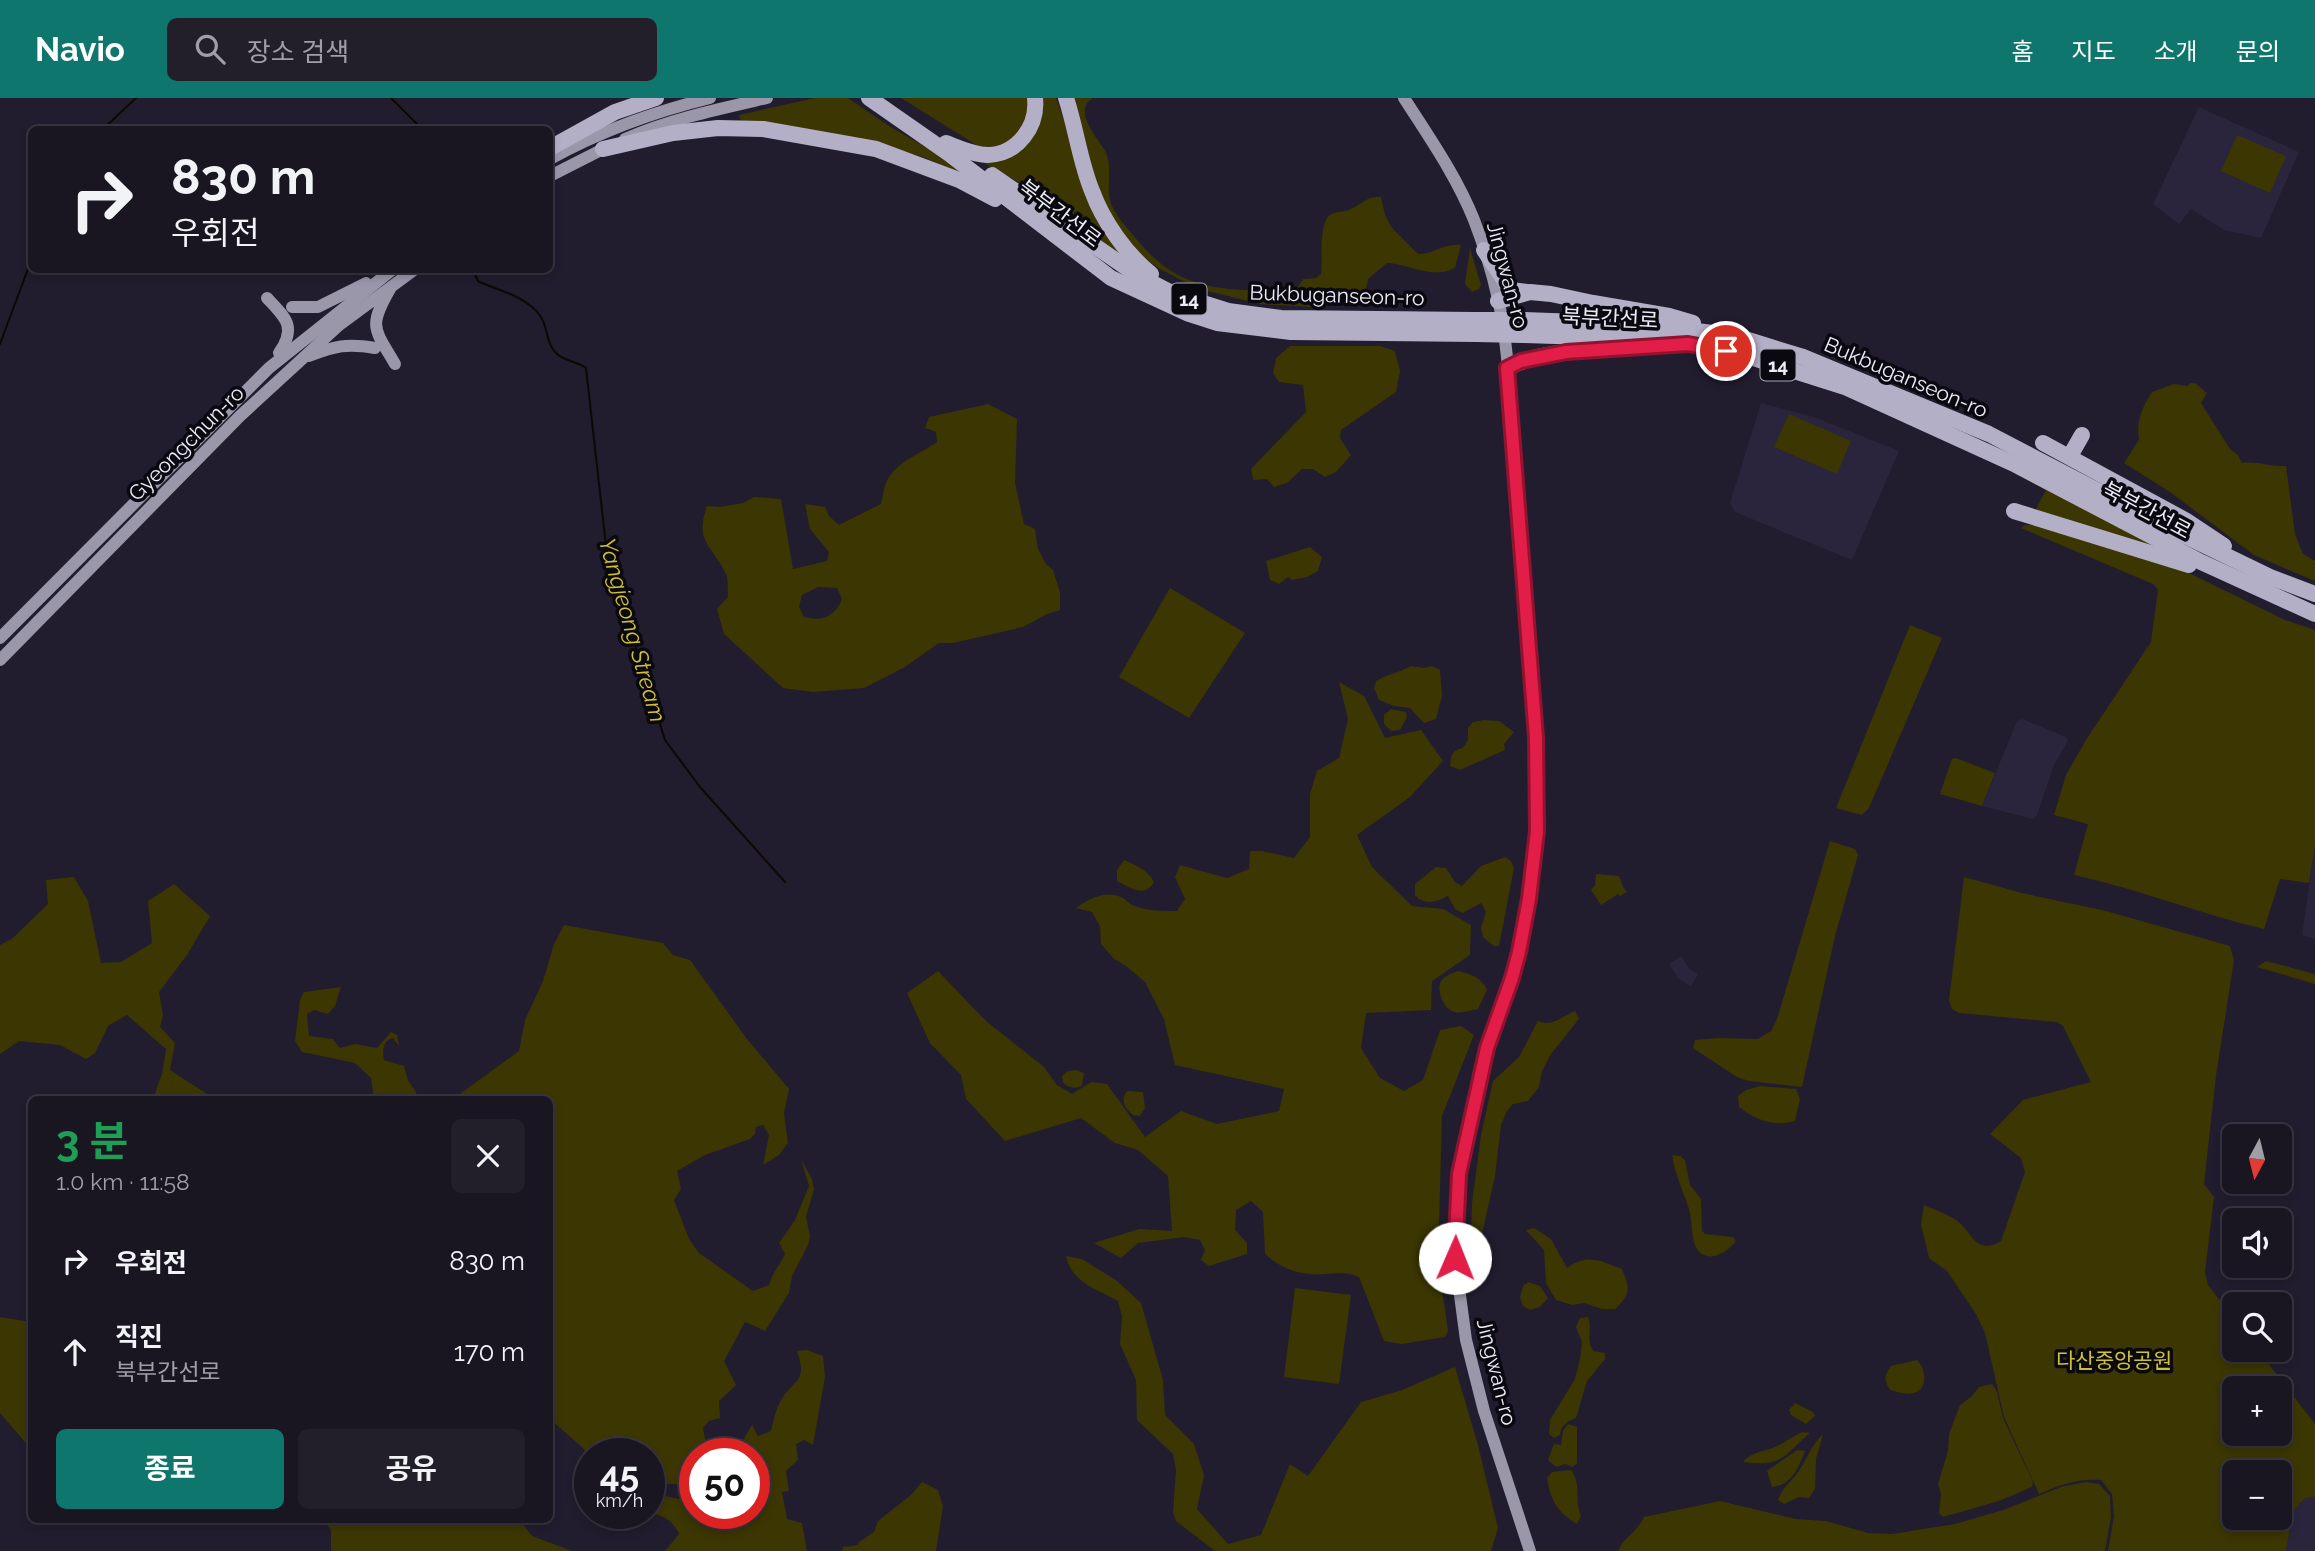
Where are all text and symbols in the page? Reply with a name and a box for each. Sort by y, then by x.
search box [167,18,657,81]
text: Navio [35,30,125,69]
icon: search [191,30,229,68]
text: 장소 검색 [247,37,349,67]
text: 홈 [2011,37,2033,66]
text: 지도 [2071,37,2116,66]
text: 소개 [2154,37,2198,66]
text: 문의 [2236,37,2280,66]
text: 830 m [171,148,315,205]
icon: right [56,154,147,245]
street label: 북부간선로 [1014,174,1106,252]
text: 우회전 [171,214,259,251]
street label: Jingwan-ro [1482,219,1534,331]
street label: Bukbuganseon-ro [1249,279,1425,311]
road number: 14 [1172,284,1206,314]
street label: 북부간선로 [1561,303,1659,333]
pin [1696,321,1756,381]
street label: Bukbuganseon-ro [1820,331,1992,423]
icon: arrive [1707,332,1745,370]
road number: 14 [1760,350,1796,380]
street label: Gyeongchun-ro [123,380,249,506]
street label: 북부간선로 [2098,476,2196,544]
water label: Yangjeong Stream [594,535,672,725]
text: 3 분 [56,1117,128,1166]
button: close [451,1119,525,1193]
north arrow [2222,1124,2292,1194]
map controls [2222,1124,2292,1530]
text: 1.0 km · 11:58 [56,1168,190,1195]
button: sound [2222,1208,2292,1278]
position arrow [1418,1221,1492,1295]
icon: right [56,1242,94,1280]
text: 830 m [449,1246,525,1276]
text: 우회전 [115,1248,187,1278]
button: search [2222,1292,2292,1362]
street label: Jingwan-ro [1472,1316,1522,1428]
text: 직진 [115,1322,163,1352]
icon: ahead [56,1333,94,1371]
text: 170 m [454,1337,525,1367]
park label: 다산중앙공원 [2056,1348,2172,1373]
text: 북부간선로 [115,1358,221,1385]
button: + [2222,1376,2292,1446]
button: 종료 [56,1429,284,1509]
button: 공유 [298,1429,525,1509]
speed limit sign: 50 [679,1438,770,1529]
text: 45 [600,1454,639,1495]
button: − [2222,1460,2292,1530]
text: km/h [596,1490,643,1511]

